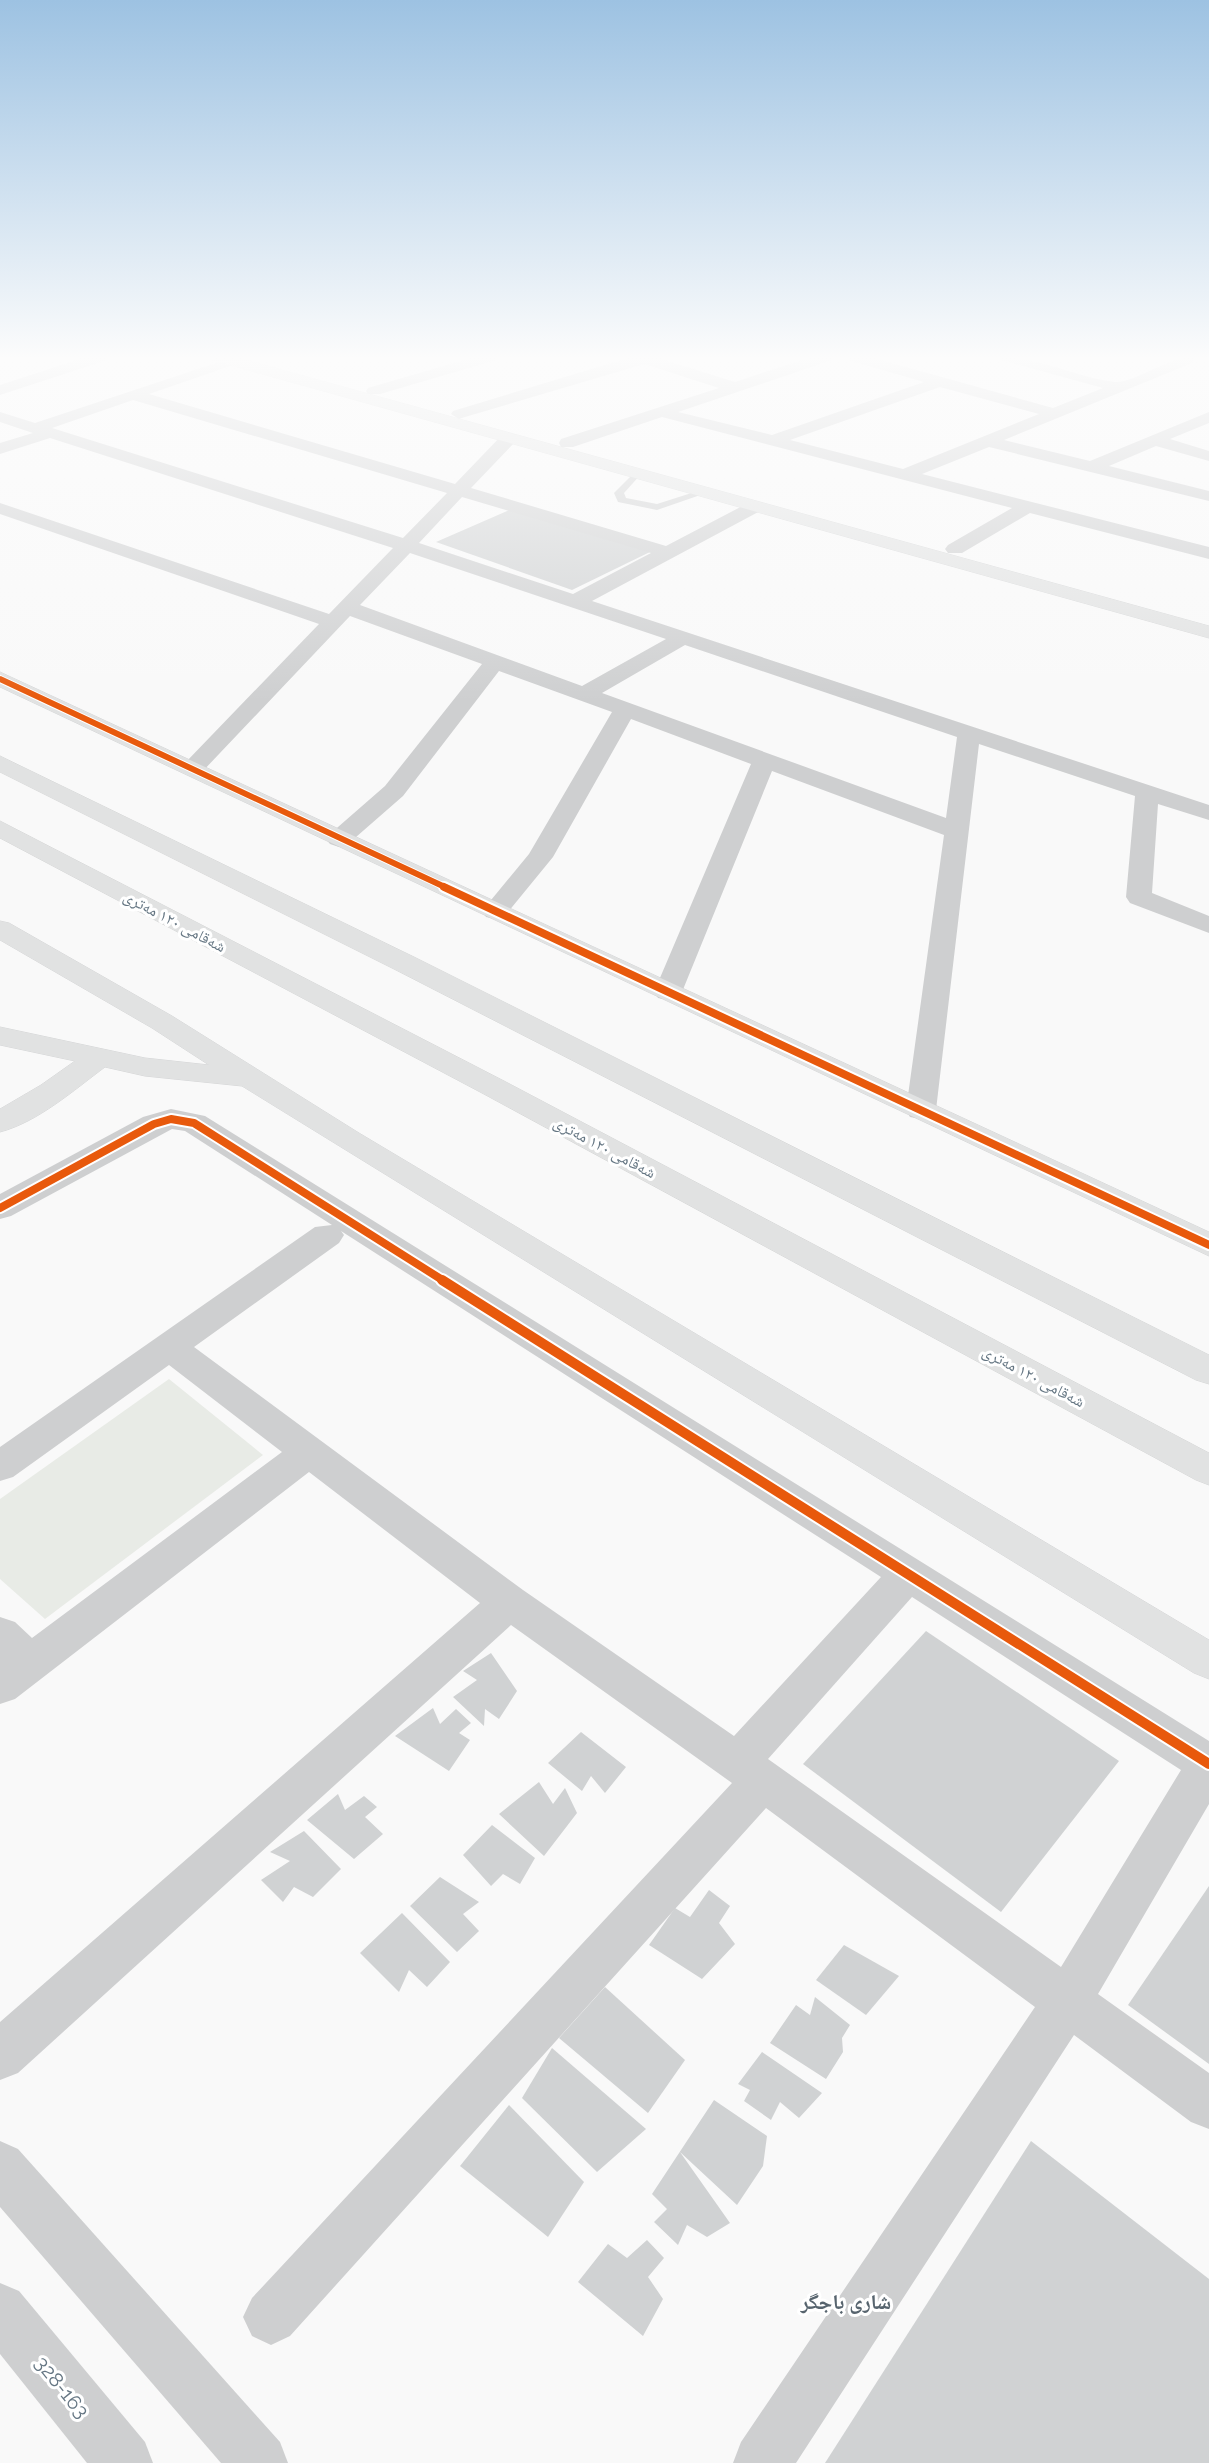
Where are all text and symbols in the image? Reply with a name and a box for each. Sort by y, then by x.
street label: شەقامی ١٢٠ مەتری [120,887,229,957]
street label: شەقامی ١٢٠ مەتری [550,1113,659,1183]
street label: شەقامی ١٢٠ مەتری [979,1342,1088,1412]
district label: شاری باجگر [800,2289,891,2314]
street label: 328-163 [30,2351,94,2423]

